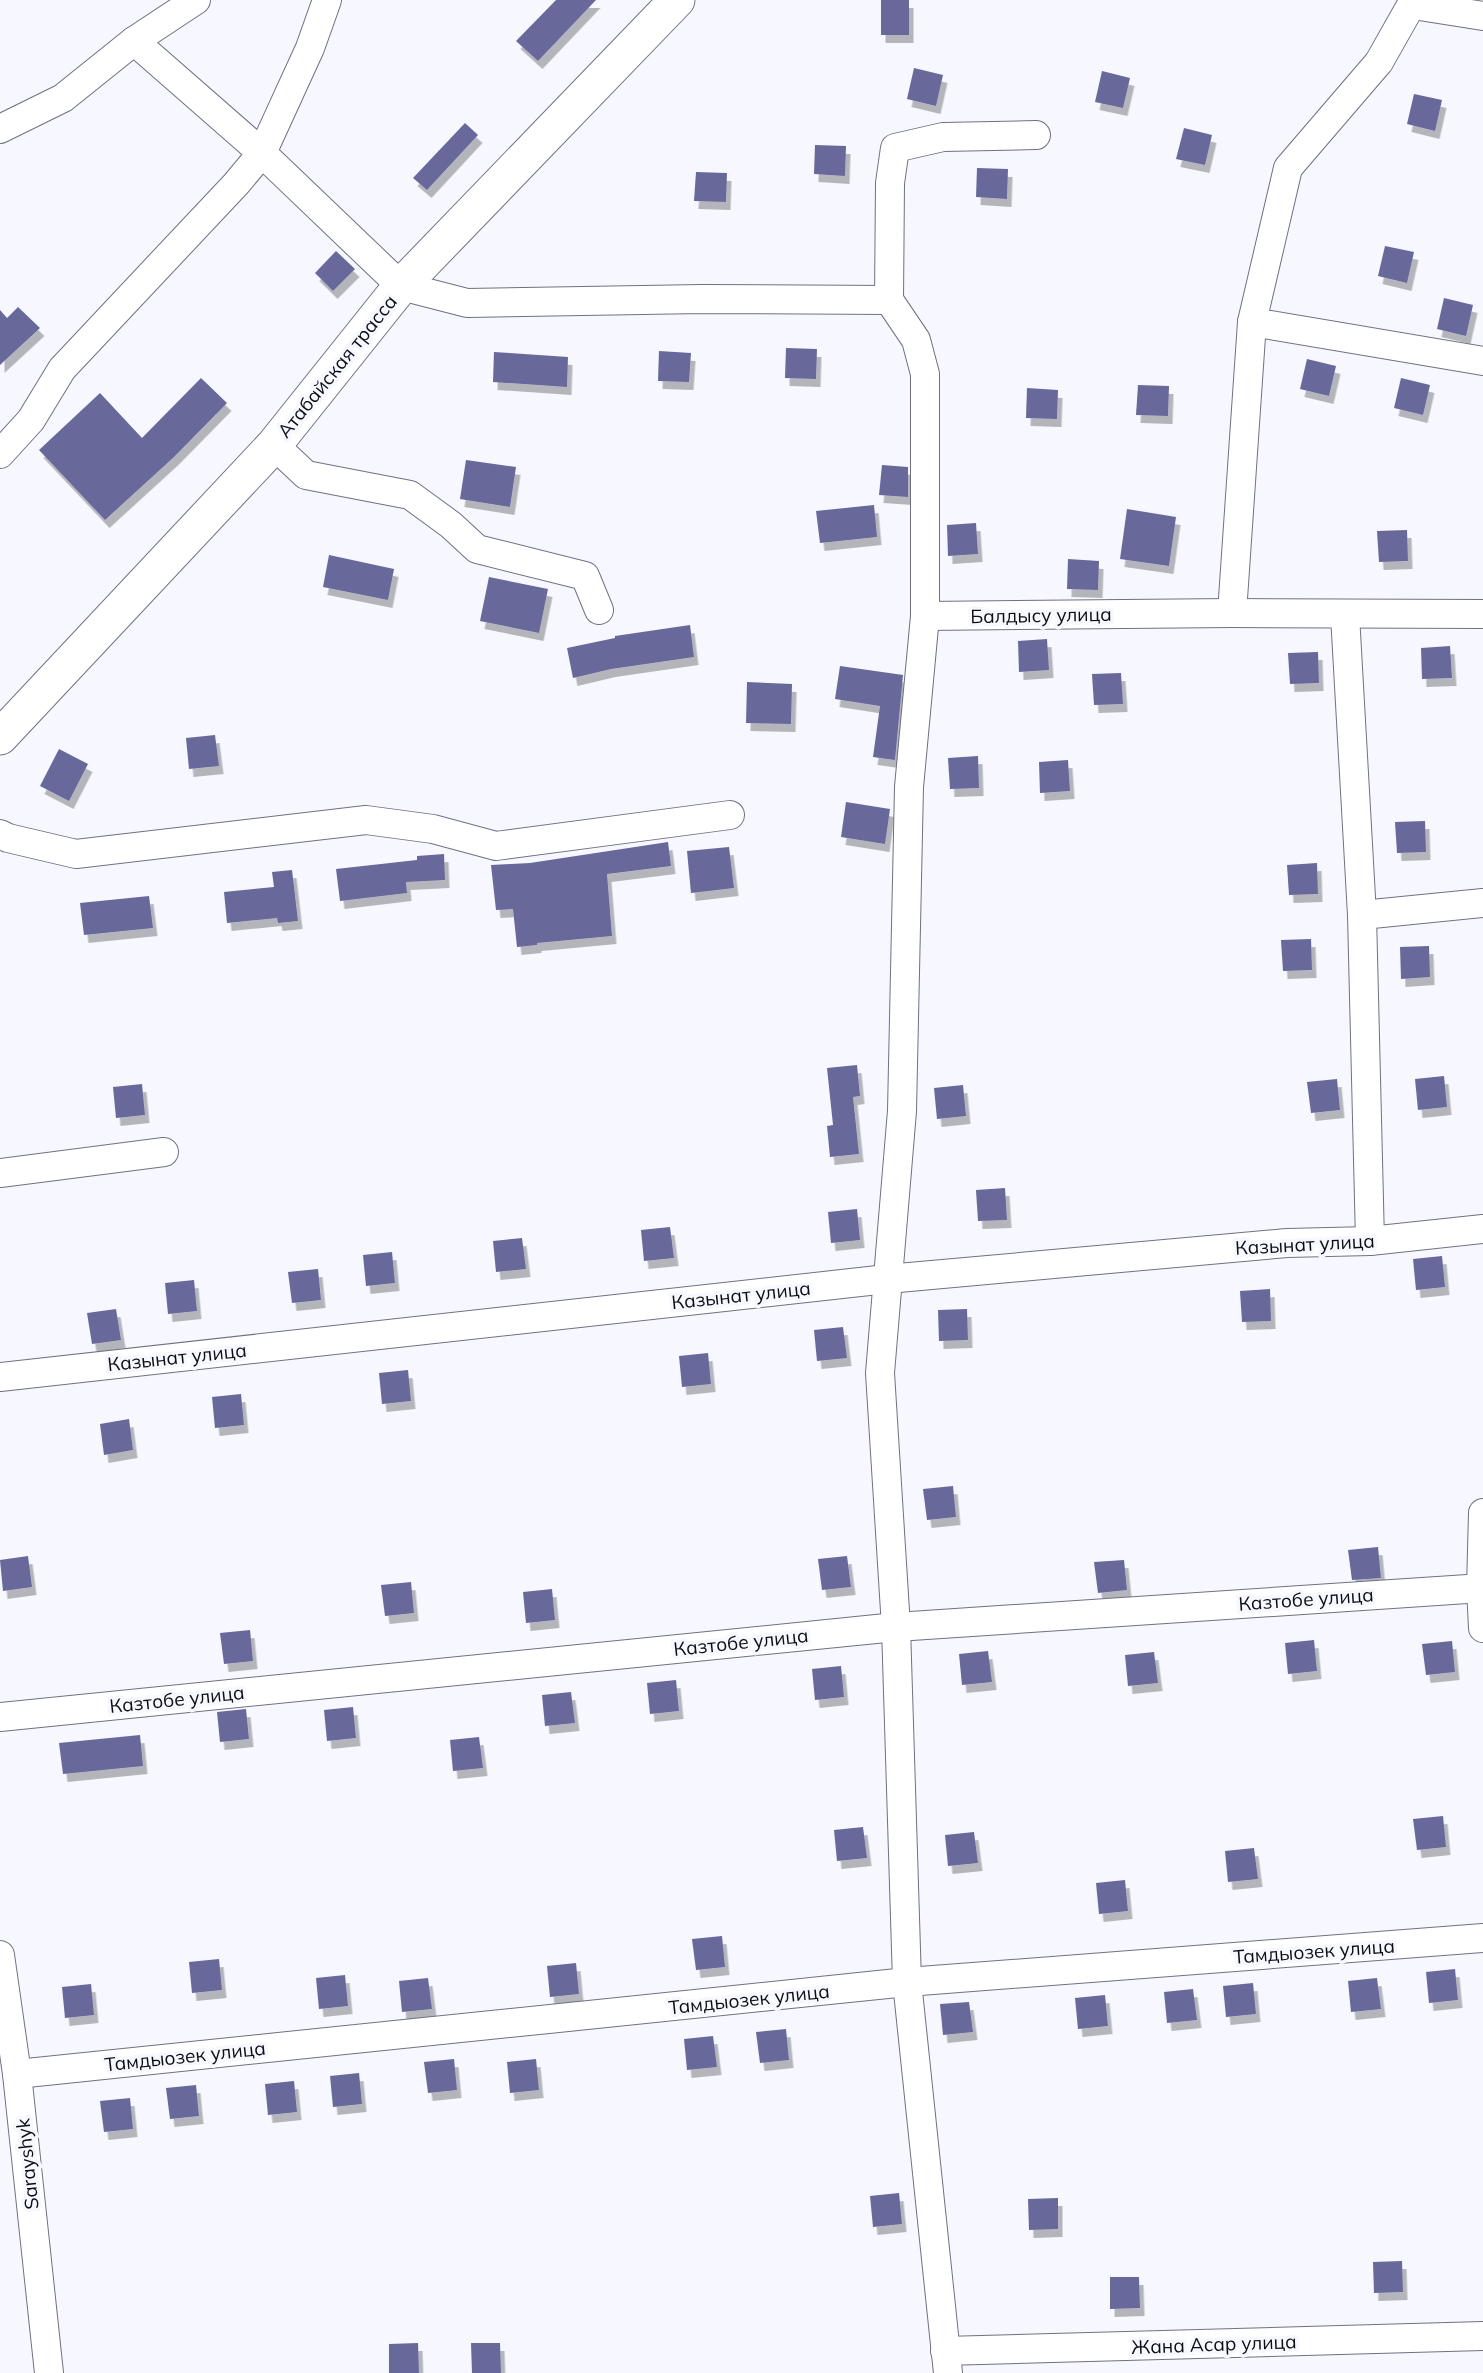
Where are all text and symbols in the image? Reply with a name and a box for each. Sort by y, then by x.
street label: Атабайская трасса [272,290,402,442]
street label: Балдысу улица [970,602,1112,628]
street label: Казынат улица [1235,1228,1375,1260]
street label: Казынат улица [670,1276,812,1314]
street label: Казынат улица [106,1338,248,1376]
street label: Казтобе улица [1238,1582,1374,1616]
street label: Казтобе улица [672,1623,810,1661]
street label: Казтобе улица [108,1680,246,1718]
street label: Тамдыозек улица [1232,1933,1396,1969]
street label: Тамдыозек улица [667,1979,831,2019]
street label: Тамдыозек улица [103,2036,267,2076]
street label: Sarayshyk [10,2117,44,2211]
street label: Жана Асар улица [1131,2329,1297,2359]

